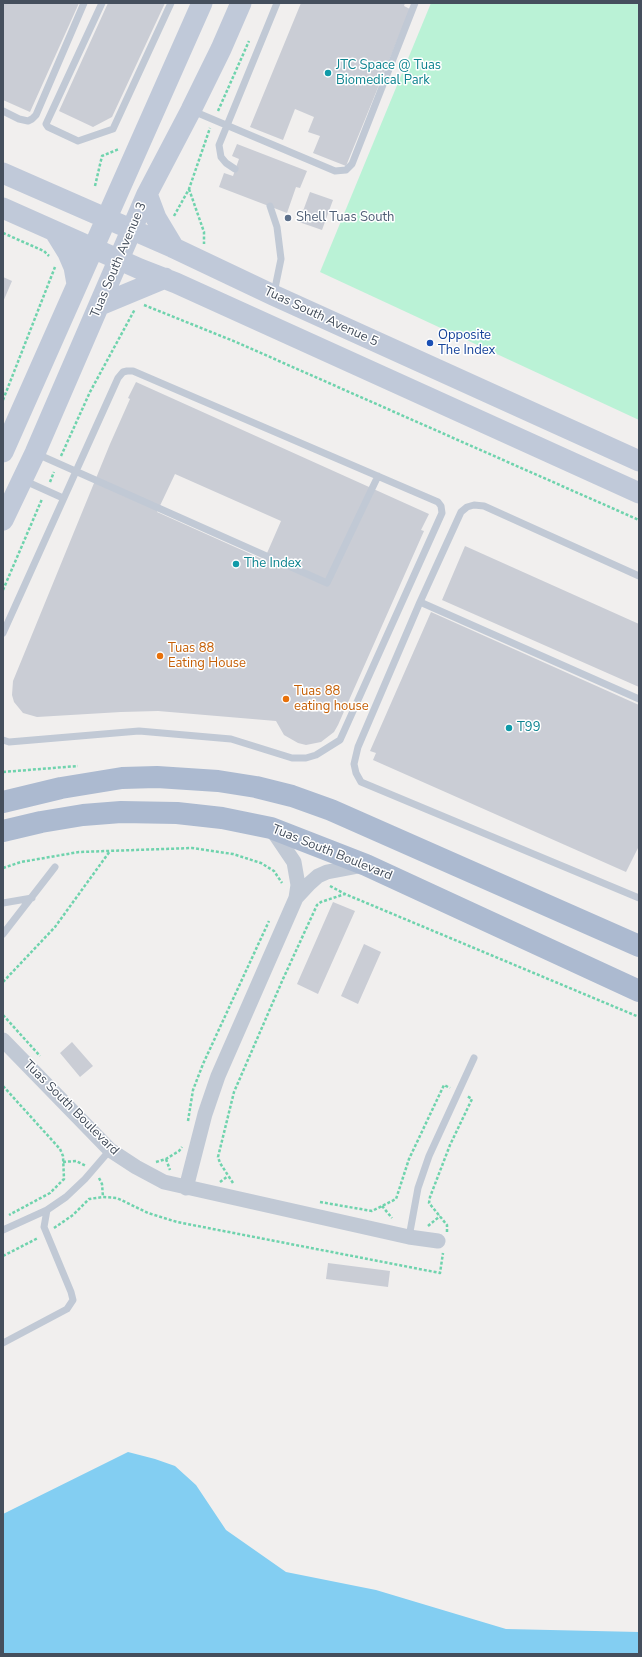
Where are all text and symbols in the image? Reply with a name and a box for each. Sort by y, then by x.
place label: JTC Space @ Tuas Biomedical Park [336,58,441,89]
marker: JTC Space @ Tuas Biomedical Park [323,68,333,78]
street label: Tuas South Avenue 3 [88,200,150,320]
place label: Shell Tuas South [296,210,394,226]
marker: Shell Tuas South [283,213,293,223]
street label: Tuas South Avenue 5 [262,284,380,350]
place label: Opposite The Index [438,328,495,359]
marker: Opposite The Index [425,338,435,348]
place label: The Index [244,556,301,572]
marker: The Index [231,559,241,569]
place label: Tuas 88 Eating House [168,641,246,672]
marker: Tuas 88 Eating House [155,651,165,661]
place label: Tuas 88 eating house [294,684,369,715]
marker: Tuas 88 eating house [281,694,291,704]
place label: T99 [517,720,540,736]
marker: T99 [504,723,514,733]
street label: Tuas South Boulevard [270,822,394,884]
street label: Tuas South Boulevard [20,1057,122,1159]

